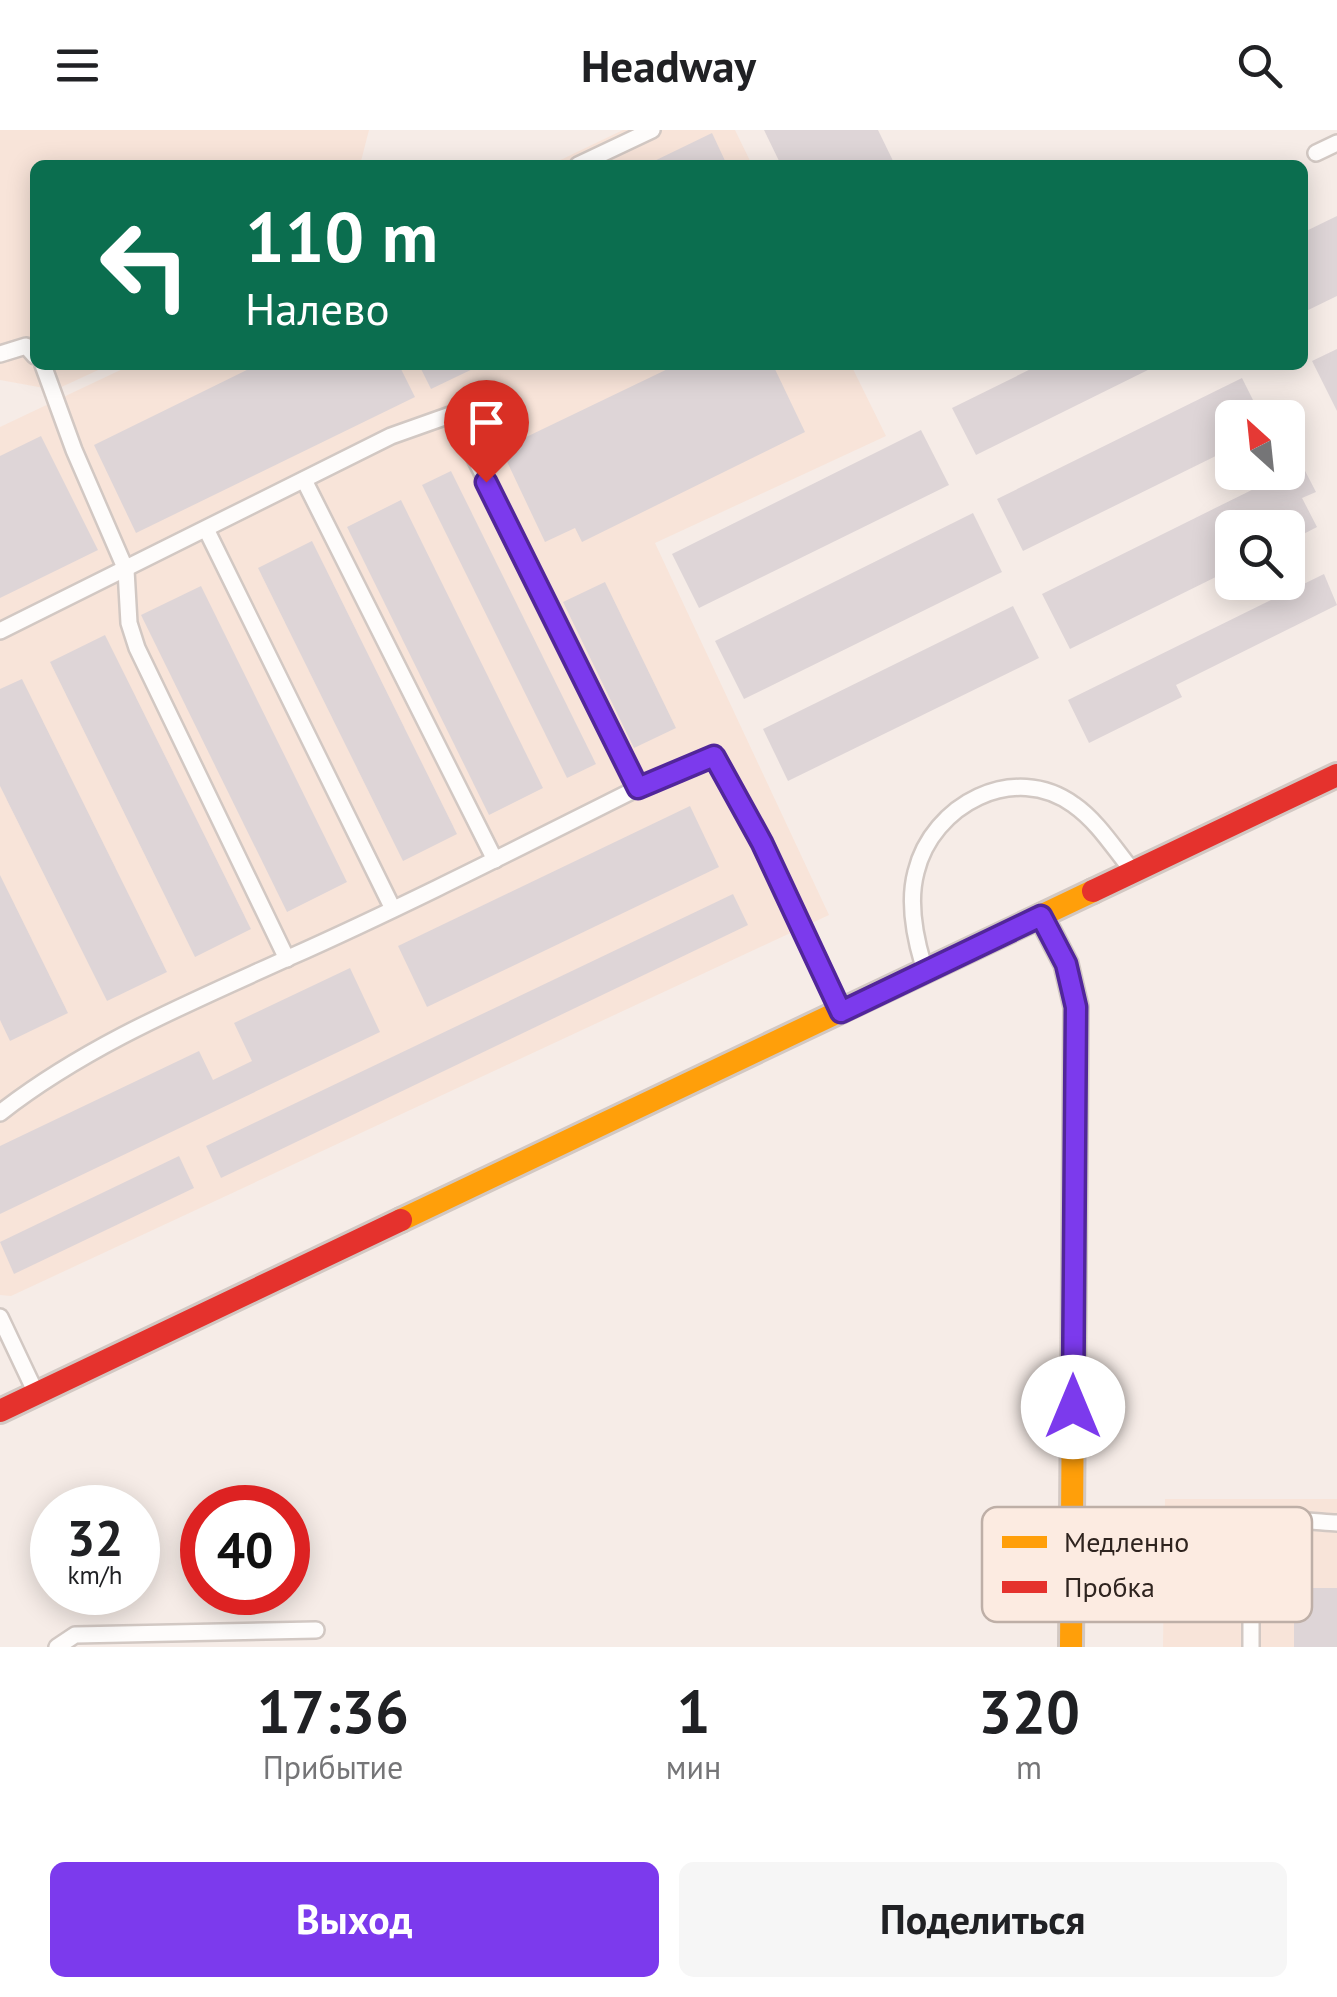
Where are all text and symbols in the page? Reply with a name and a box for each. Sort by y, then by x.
text: Headway [581,36,756,94]
icon: menu [50,38,105,93]
icon: search [1232,38,1287,93]
text: 110 m [245,191,438,281]
icon: left [80,200,210,330]
text: Налево [245,279,390,337]
pin [444,380,529,483]
icon: arrive [459,395,514,450]
north arrow [1215,400,1305,490]
map controls [1215,400,1305,600]
button: search [1215,510,1305,600]
position arrow [1021,1355,1125,1459]
speed limit sign: 40 [180,1485,310,1615]
text: 32 [67,1505,123,1570]
legend [982,1507,1312,1622]
text: Медленно [1064,1523,1189,1560]
text: km/h [68,1559,122,1591]
text: Пробка [1064,1568,1155,1605]
text: 17:36 [257,1672,409,1750]
text: 1 [677,1672,711,1750]
text: 320 [978,1672,1080,1750]
text: Прибытие [263,1746,403,1788]
text: мин [666,1746,721,1788]
text: m [1016,1746,1042,1788]
button: Выход [50,1862,659,1977]
button: Поделиться [679,1862,1287,1977]

